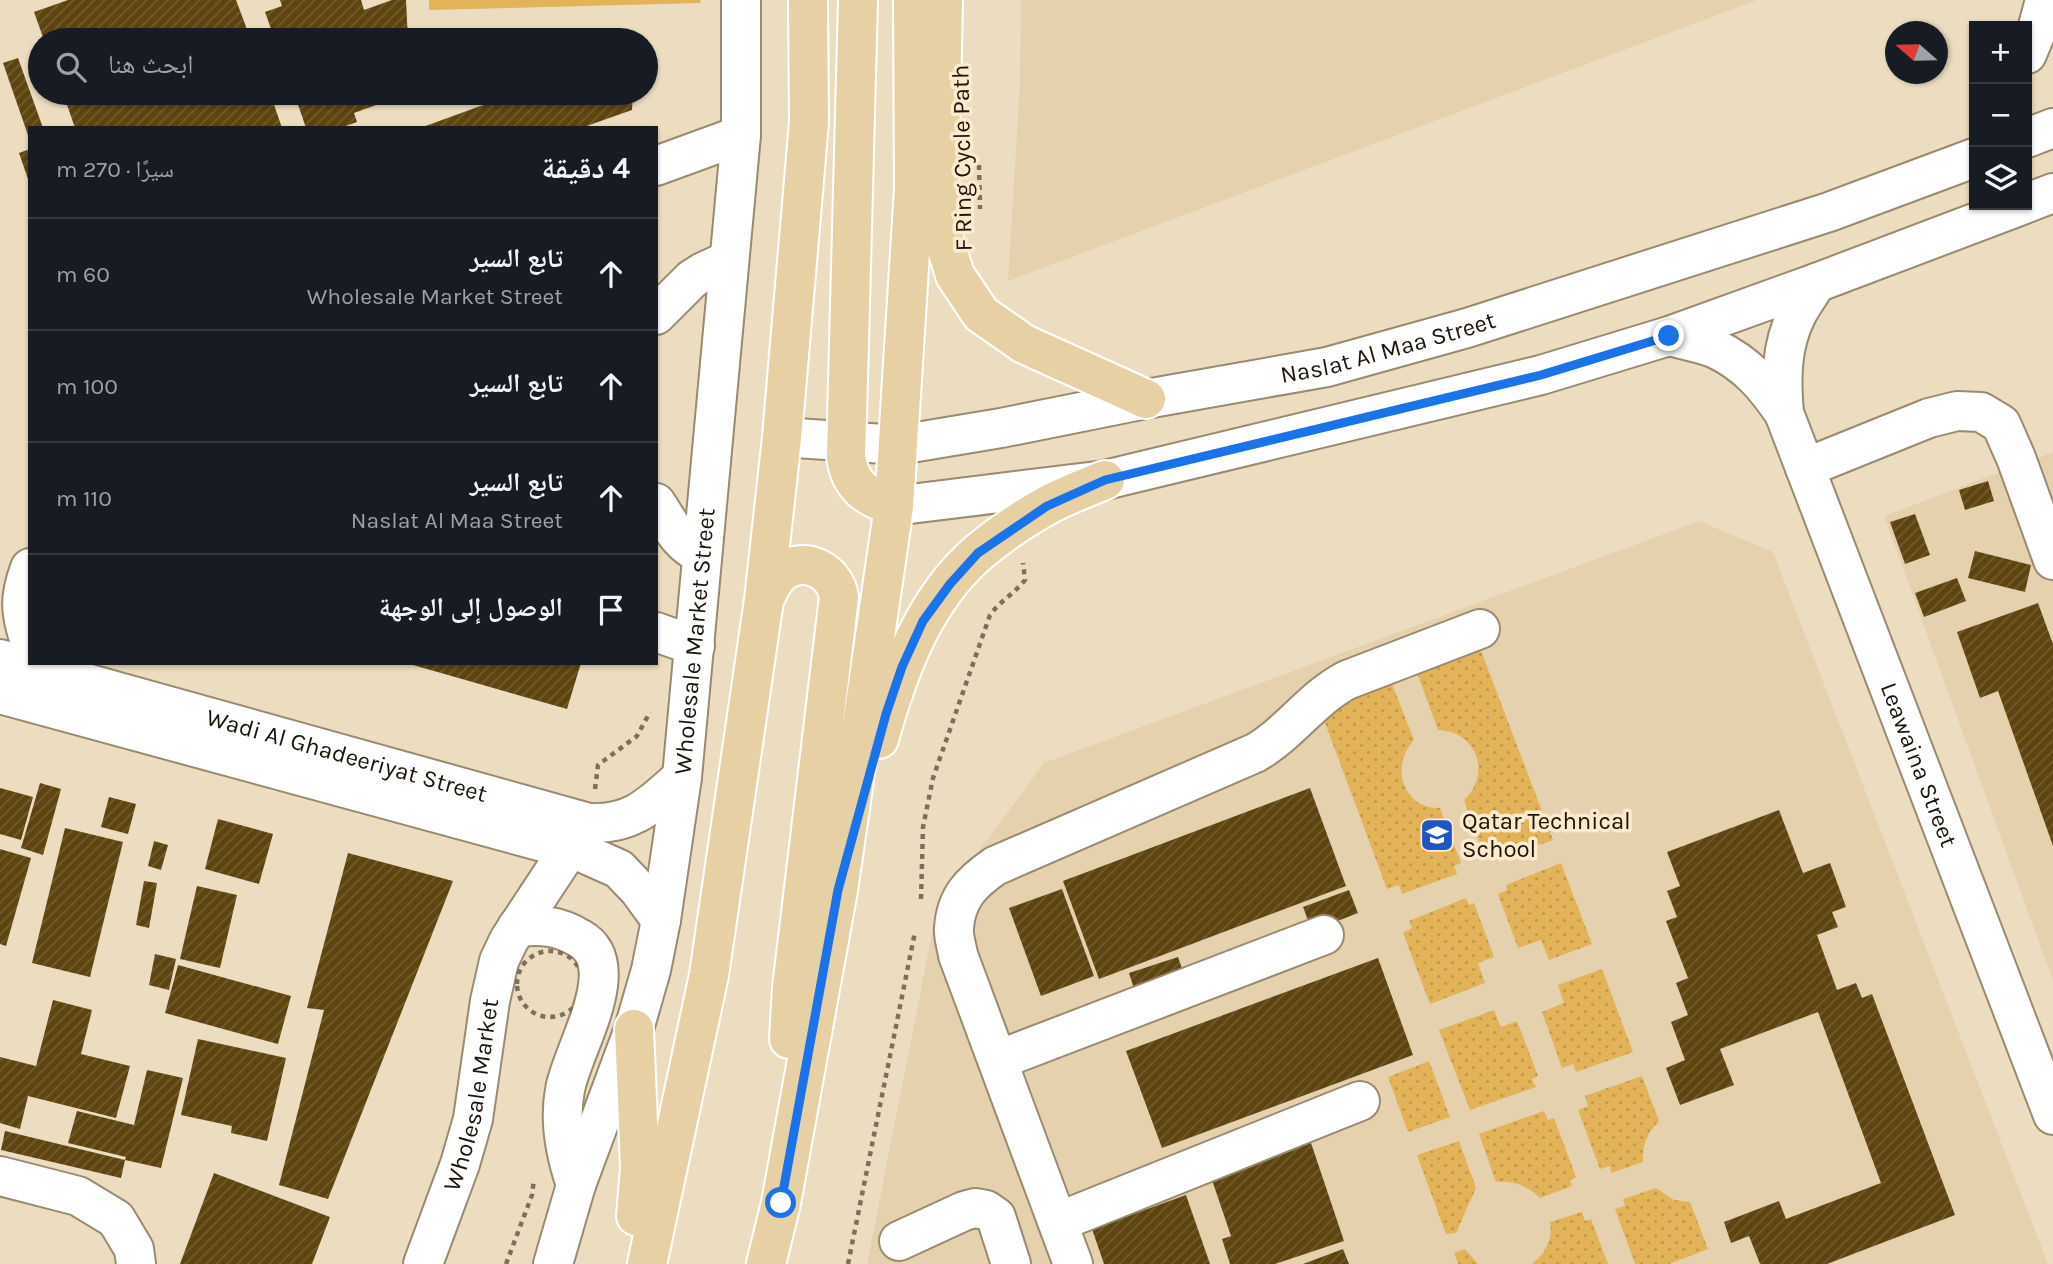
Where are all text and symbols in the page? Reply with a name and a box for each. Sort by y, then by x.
north arrow [1885,21,1948,84]
map controls [1969,21,2032,210]
button: + [1969,21,2032,84]
search box [28,28,658,105]
icon: search [52,48,90,86]
text: ابحث هنا [108,49,193,80]
street label: F Ring Cycle Path [946,64,978,252]
button: − [1969,84,2032,147]
button: layers [1969,147,2032,210]
text: 4 دقيقة [542,150,630,186]
text: سيرًا · 270 m [56,156,174,183]
text: تابع السير [470,243,563,274]
icon: ahead [592,255,630,293]
text: 60 m [56,261,110,288]
text: Wholesale Market Street [307,283,563,310]
street label: Naslat Al Maa Street [1278,306,1499,389]
route end [1653,320,1684,351]
icon: ahead [592,367,630,405]
text: تابع السير [470,368,563,399]
text: 100 m [56,373,118,400]
text: تابع السير [470,467,563,498]
icon: ahead [592,479,630,517]
text: 110 m [56,485,112,512]
text: Naslat Al Maa Street [351,507,563,534]
street label: Wholesale Market Street [668,507,721,776]
icon: arrive [592,591,630,629]
text: الوصول إلى الوجهة [379,592,563,623]
street label: Leawaina Street [1875,678,1963,851]
street label: Wadi Al Ghadeeriyat Street [203,703,490,808]
place label: Qatar Technical School [1462,807,1631,863]
school or university icon: Qatar Technical School [1418,816,1456,854]
street label: Wholesale Market [437,997,504,1195]
route start [765,1187,796,1218]

